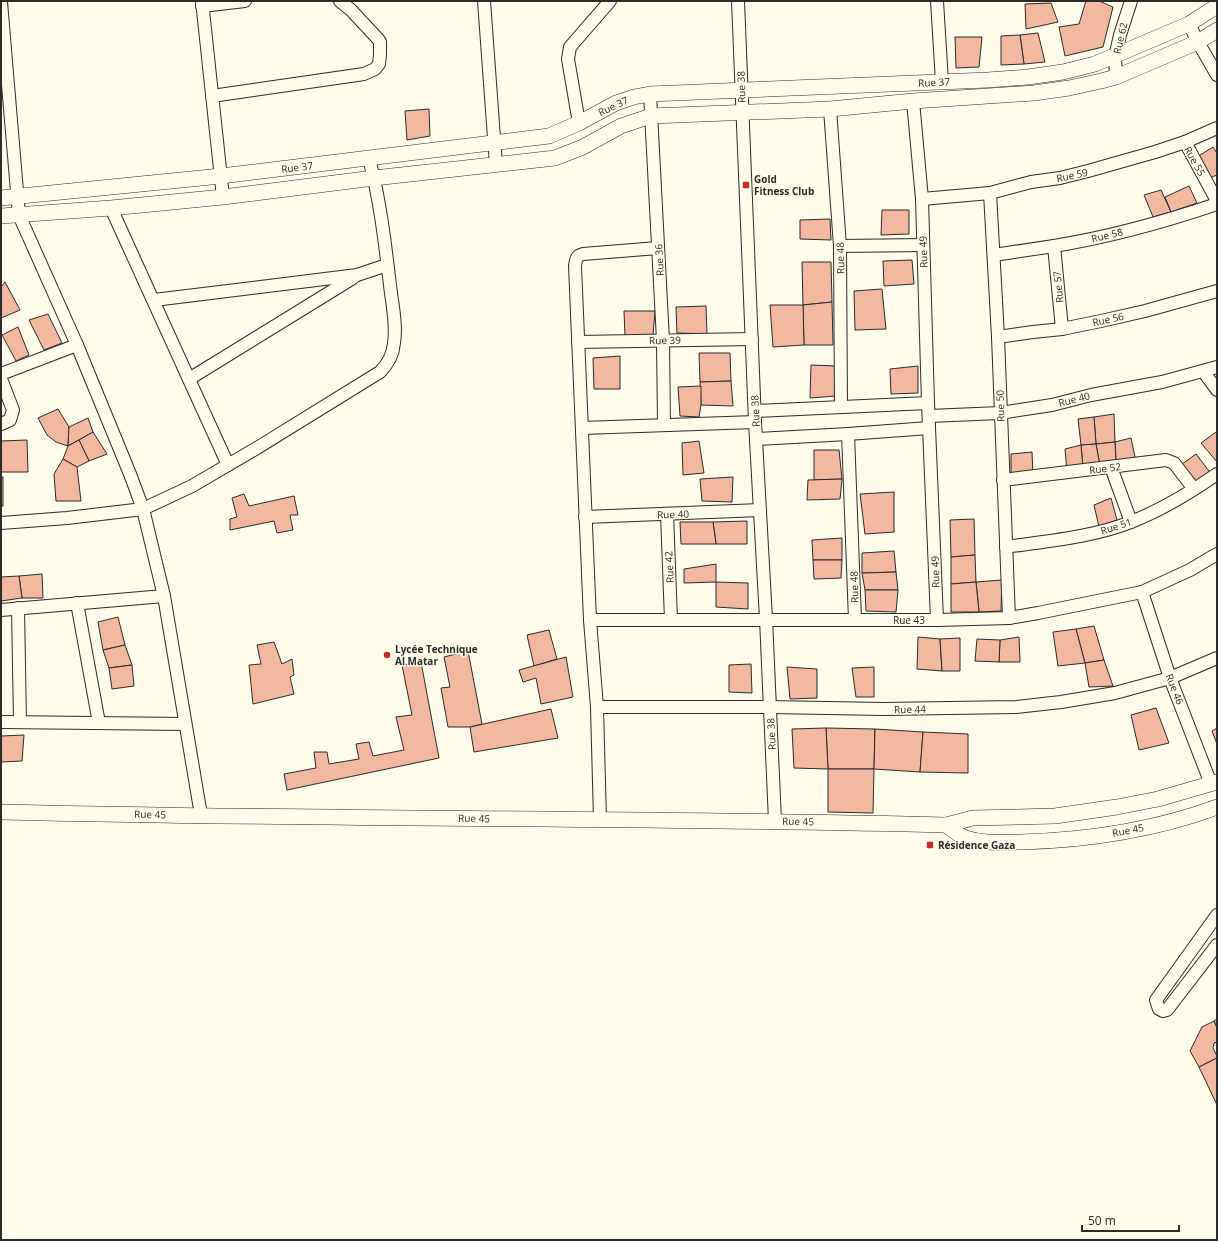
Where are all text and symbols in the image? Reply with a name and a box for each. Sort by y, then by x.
street label: Rue 62 [1110,21,1130,55]
street label: Rue 38 [733,71,749,103]
street label: Rue 37 [918,74,951,90]
street label: Rue 37 [596,93,631,119]
street label: Rue 55 [1181,144,1209,179]
street label: Rue 37 [280,158,314,176]
street label: Rue 59 [1055,165,1089,185]
place label: Gold Fitness Club [754,172,814,198]
marker: Gold Fitness Club [741,180,751,190]
street label: Rue 58 [1090,225,1124,245]
street label: Rue 49 [915,236,931,268]
street label: Rue 48 [833,242,847,274]
street label: Rue 36 [651,243,667,276]
street label: Rue 57 [1050,270,1066,304]
street label: Rue 56 [1091,309,1125,329]
street label: Rue 39 [649,333,681,347]
street label: Rue 40 [1057,388,1091,410]
street label: Rue 50 [992,390,1008,422]
street label: Rue 38 [747,394,763,427]
street label: Rue 52 [1088,459,1122,477]
street label: Rue 40 [657,506,689,522]
street label: Rue 51 [1099,514,1133,538]
street label: Rue 42 [661,550,677,583]
street label: Rue 49 [927,556,943,588]
street label: Rue 48 [846,571,862,603]
street label: Rue 43 [893,613,925,627]
place label: Lycée Technique Al Matar [395,642,478,668]
marker: Lycée Technique Al Matar [382,650,392,660]
street label: Rue 46 [1163,672,1187,707]
street label: Rue 44 [894,702,926,716]
street label: Rue 38 [763,717,779,750]
street label: Rue 45 [134,807,166,821]
street label: Rue 45 [458,811,490,825]
street label: Rue 45 [782,814,814,828]
street label: Rue 45 [1111,820,1145,840]
place label: Résidence Gaza [938,838,1015,852]
marker: Résidence Gaza [925,840,935,850]
scale bar [1082,1207,1179,1233]
text: 50 m [1088,1212,1116,1229]

